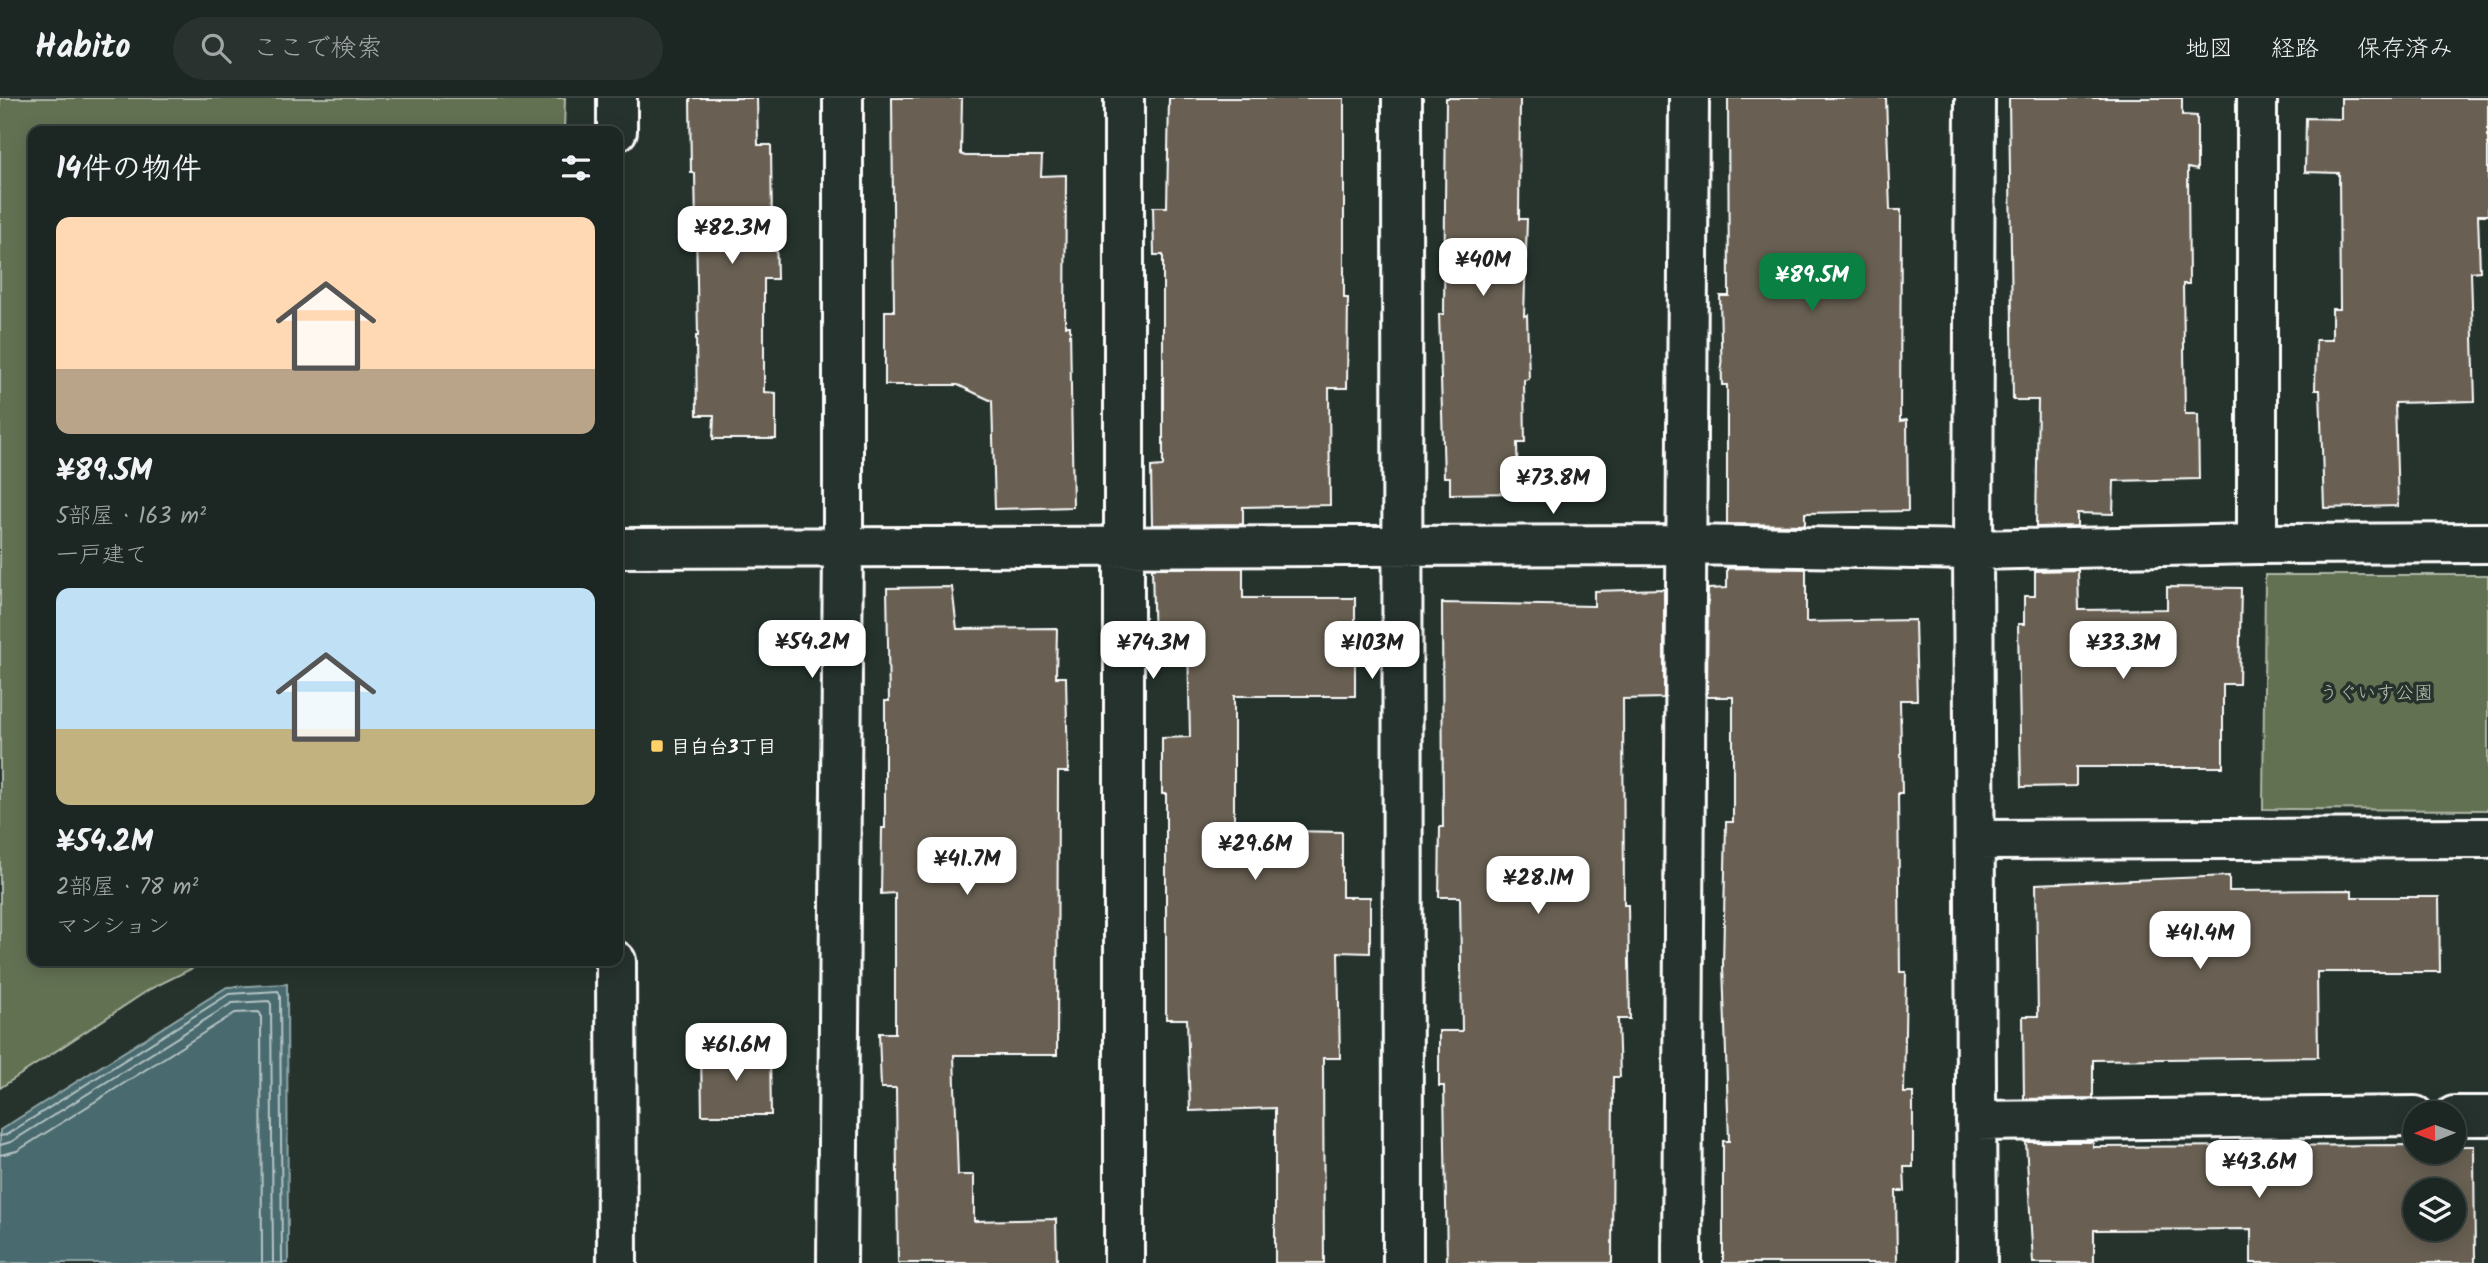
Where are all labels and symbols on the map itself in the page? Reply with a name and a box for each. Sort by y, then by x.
pin: ¥82.3M [675,206,789,266]
pin: ¥40M [1442,238,1524,298]
pin: ¥89.5M [1755,254,1869,313]
pin: ¥73.8M [1496,456,1610,516]
pin: ¥54.2M [755,620,869,680]
pin: ¥74.3M [1096,622,1210,681]
pin: ¥103M [1323,622,1421,681]
pin: ¥33.3M [2066,622,2180,681]
park label: うぐいす公園 [2319,679,2433,709]
place label: 目白台3丁目 [671,733,776,763]
marker: 目白台3丁目 [649,738,665,754]
pin: ¥29.6M [1198,822,1312,882]
pin: ¥41.7M [910,838,1024,897]
pin: ¥28.1M [1481,856,1595,916]
pin: ¥41.4M [2143,912,2257,971]
pin: ¥61.6M [679,1024,793,1083]
north arrow [2403,1101,2466,1164]
pin: ¥43.6M [2202,1140,2316,1200]

